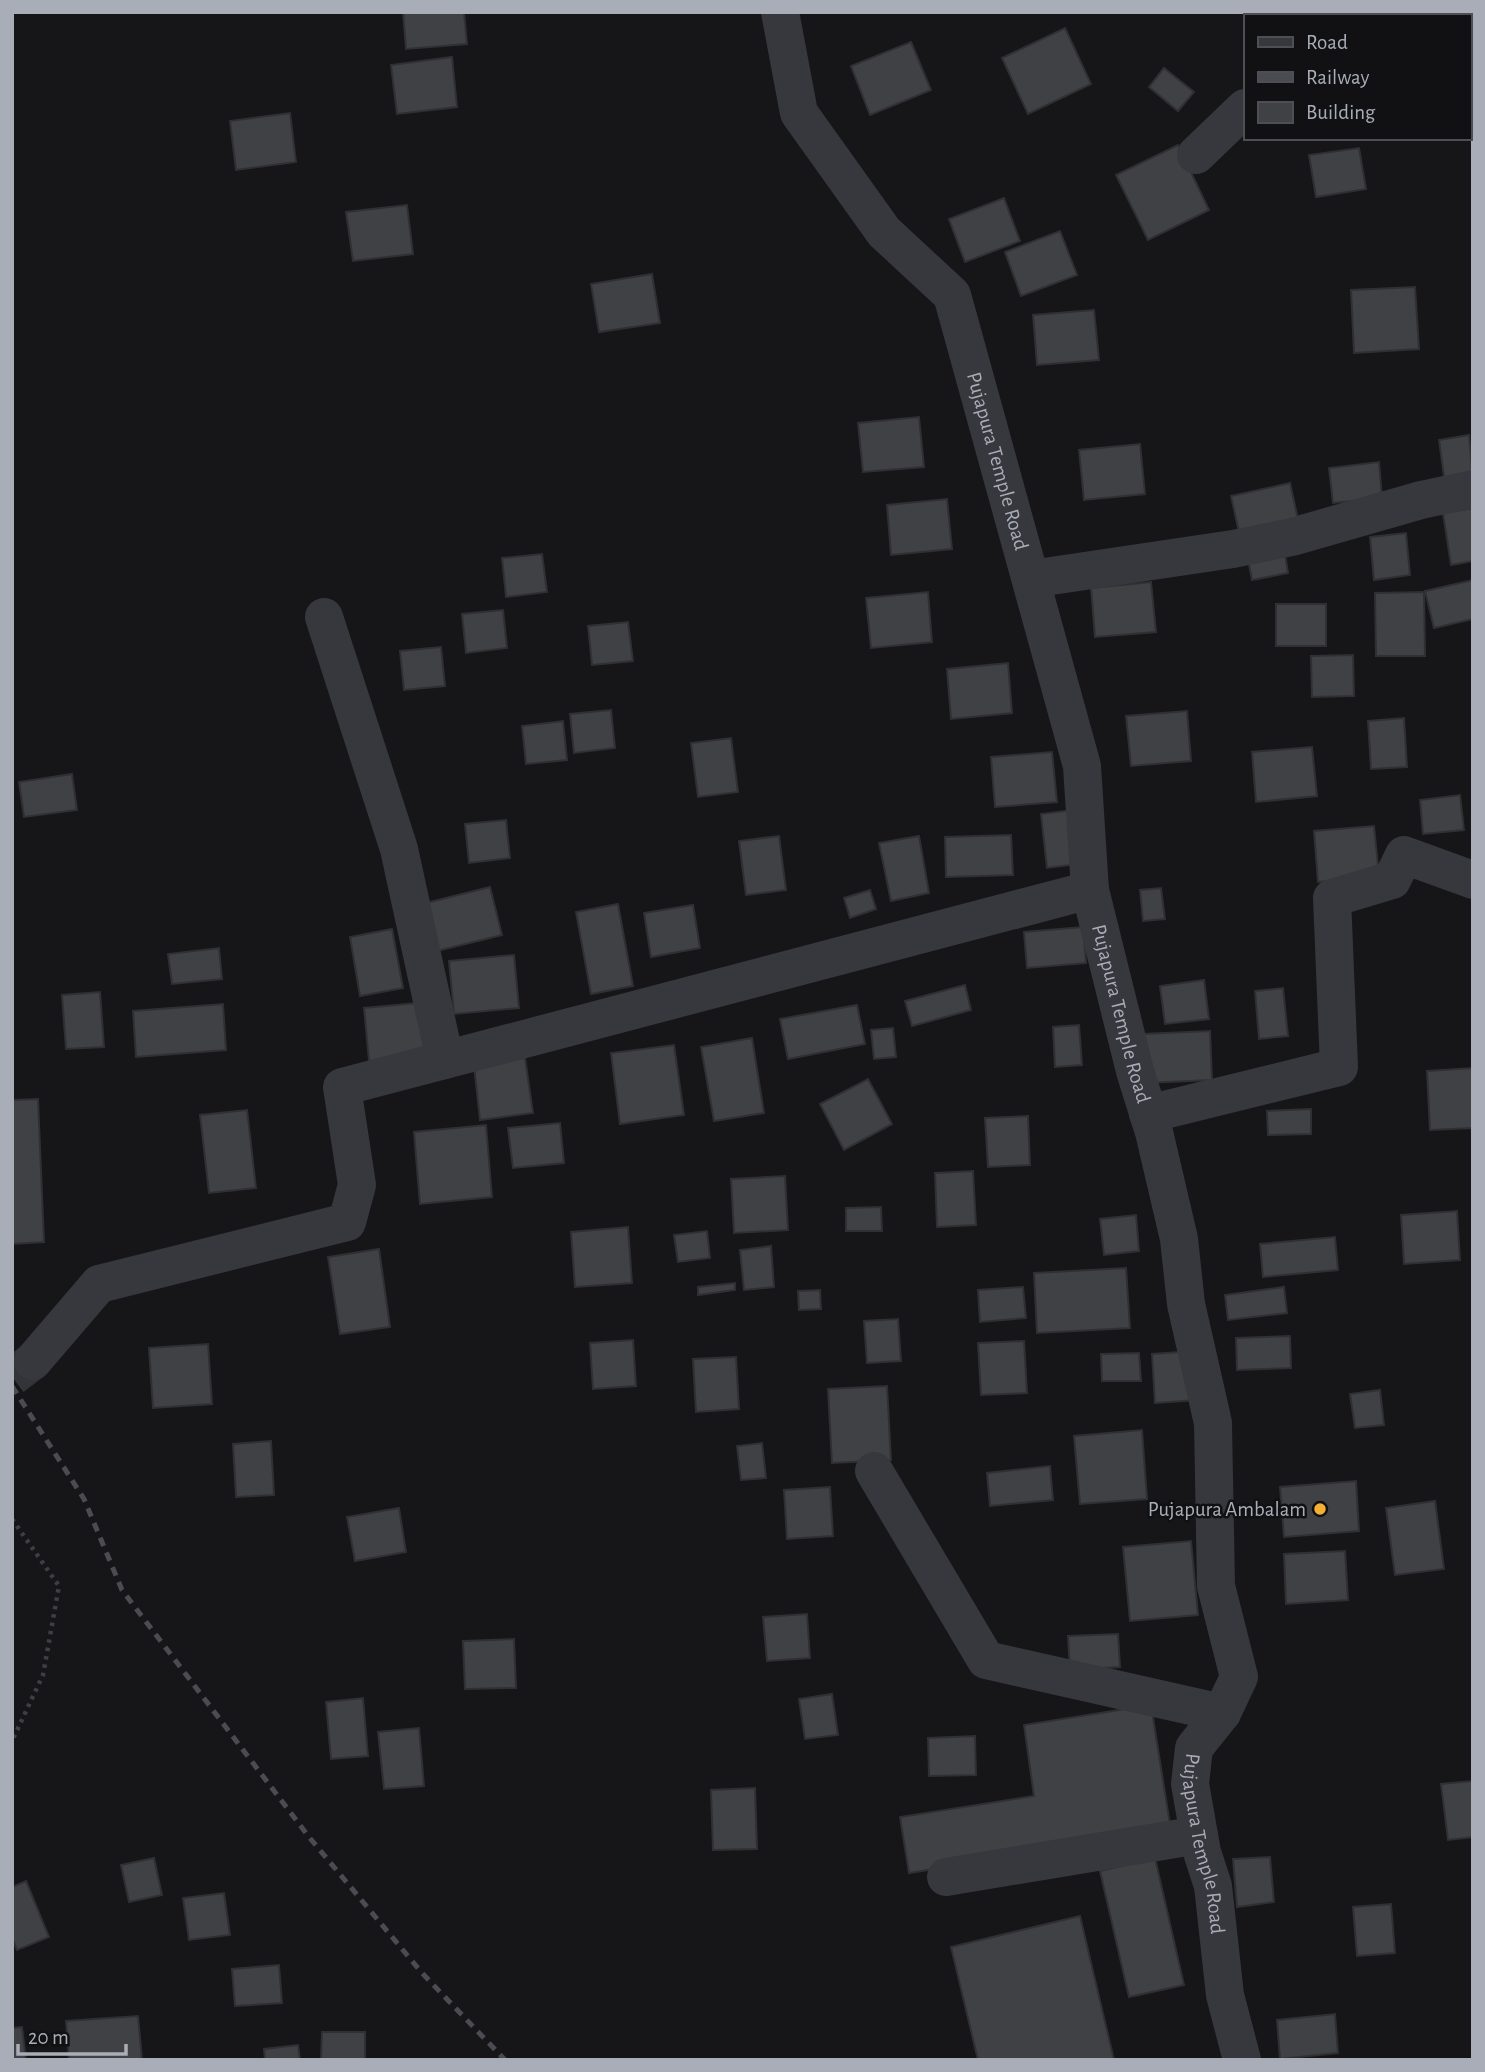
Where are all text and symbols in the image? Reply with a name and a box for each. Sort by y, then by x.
legend [1244,14,1471,140]
text: Road [1306,32,1348,53]
text: Railway [1306,67,1369,88]
text: Building [1306,102,1376,123]
street label: Pujapura Temple Road [963,370,1032,553]
street label: Pujapura Temple Road [1088,922,1154,1106]
place label: Pujapura Ambalam [1148,1499,1306,1520]
marker: Pujapura Ambalam [1312,1501,1328,1517]
street label: Pujapura Temple Road [1178,1752,1228,1935]
scale bar [18,2012,126,2056]
text: 20 m [28,2027,69,2048]

